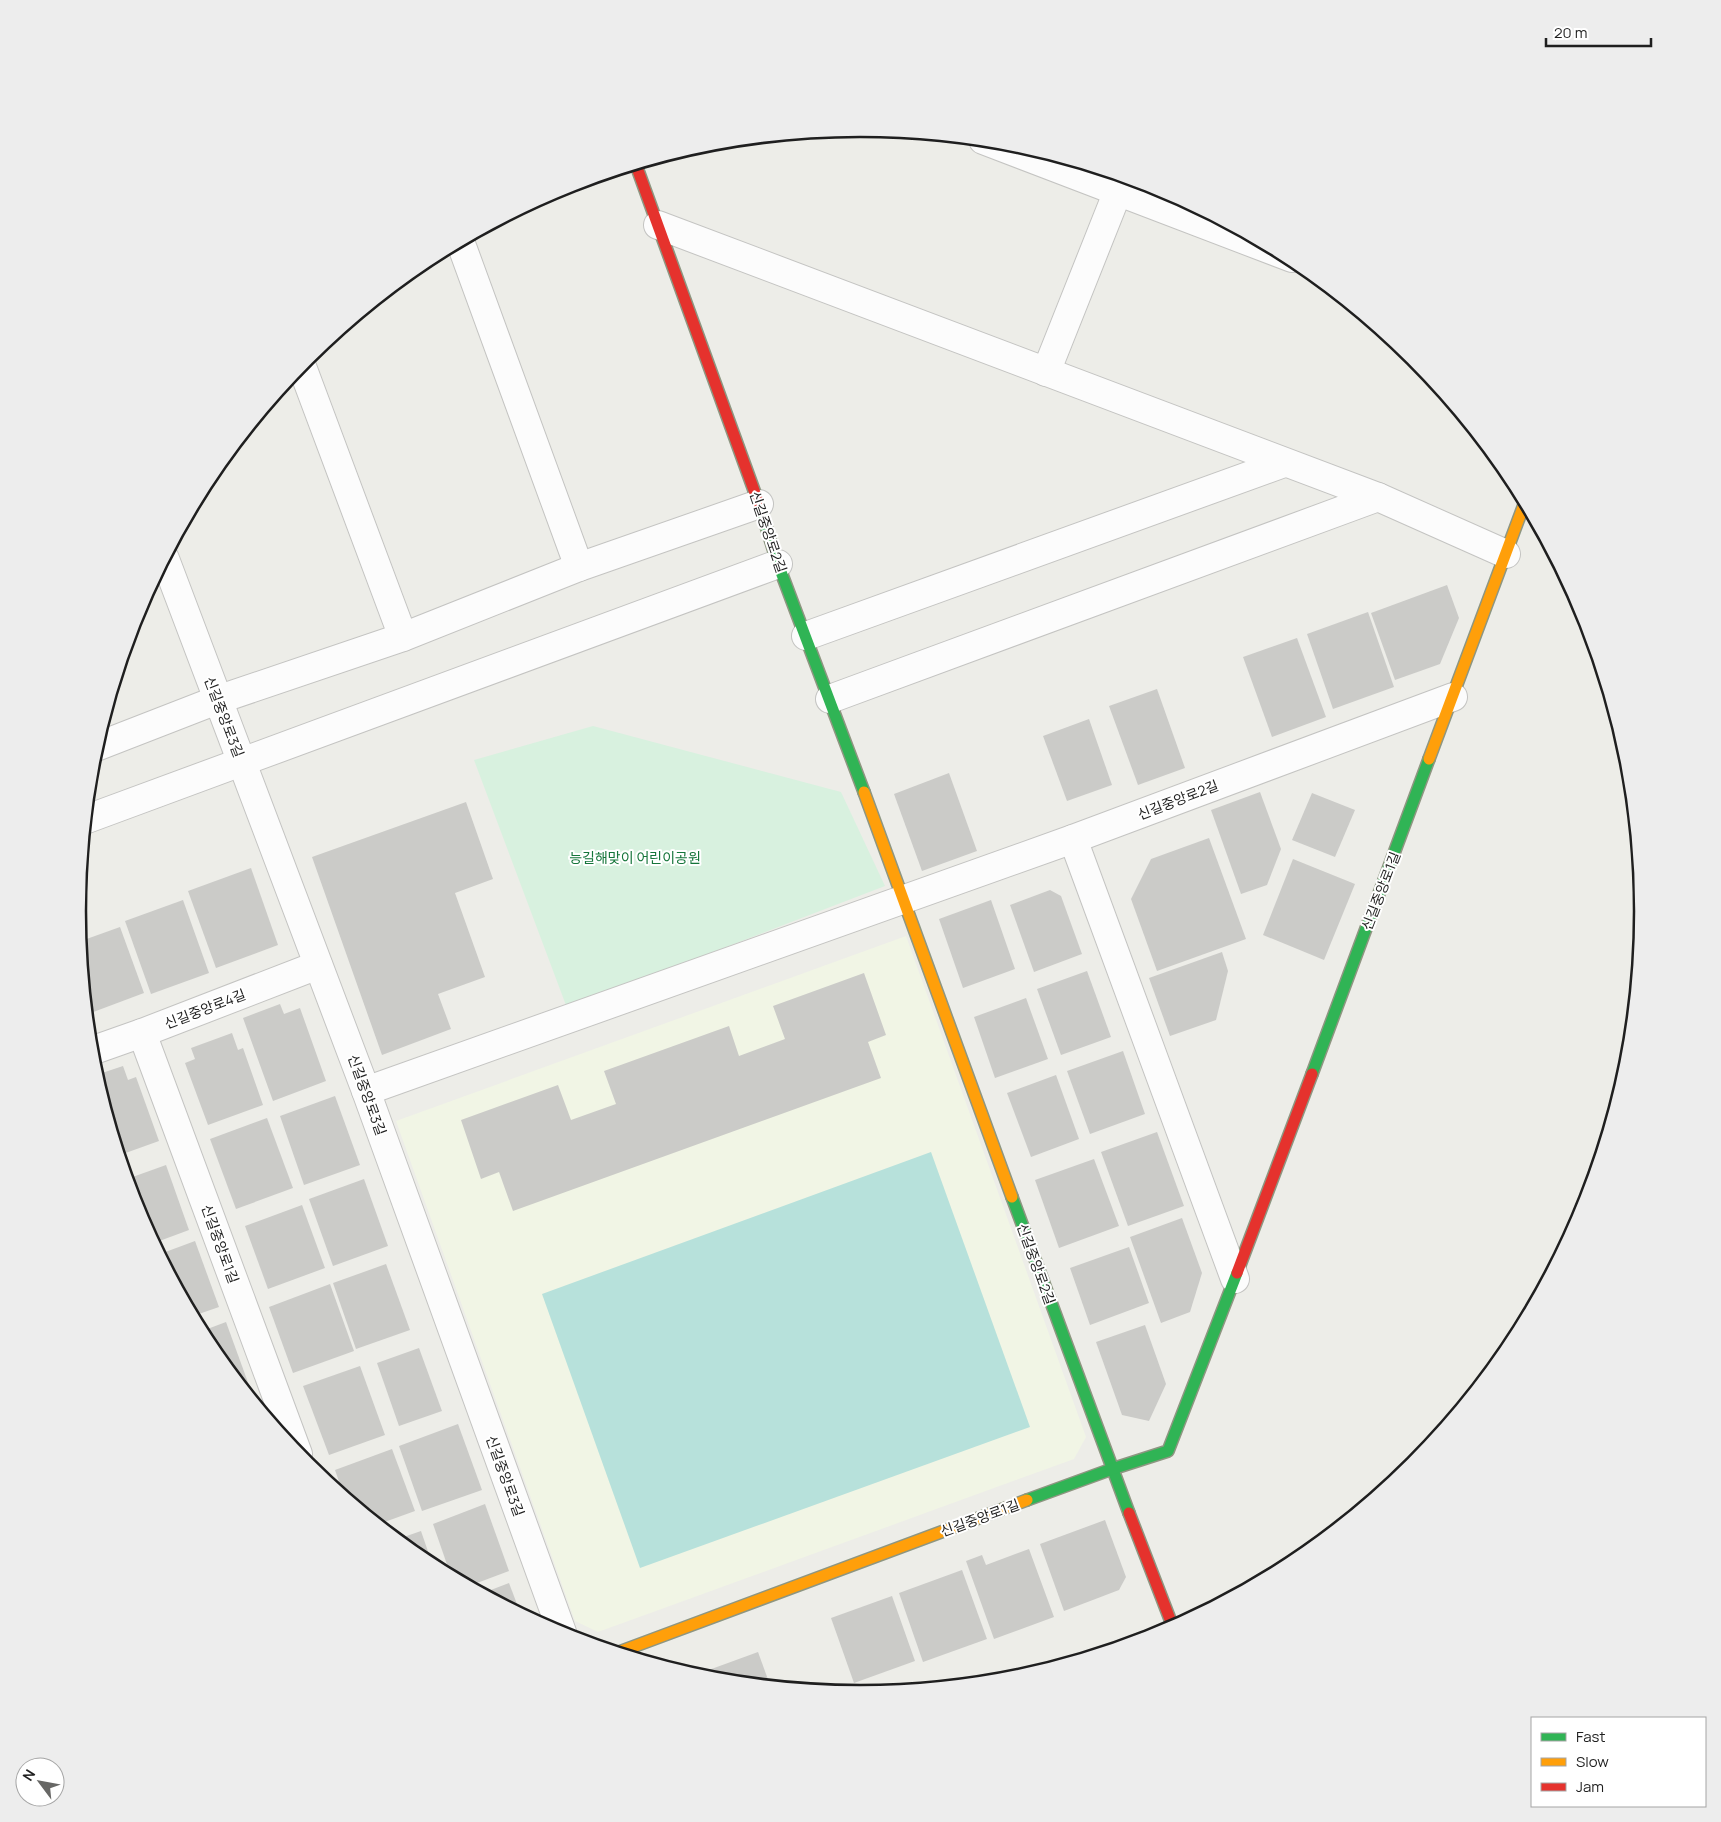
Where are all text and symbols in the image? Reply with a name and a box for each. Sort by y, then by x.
scale bar [1546,15,1651,47]
text: 20 m [1554,22,1587,43]
street label: 신길중앙로2길 [746,488,791,575]
street label: 신길중앙로3길 [200,674,249,760]
street label: 신길중앙로2길 [1135,775,1221,824]
park label: 능길해맞이 어린이공원 [569,848,701,867]
street label: 신길중앙로1길 [1357,849,1404,933]
street label: 신길중앙로4길 [161,984,248,1033]
street label: 신길중앙로3길 [344,1052,391,1138]
street label: 신길중앙로1길 [197,1202,244,1286]
street label: 신길중앙로2길 [1013,1221,1060,1307]
street label: 신길중앙로3길 [482,1433,529,1519]
street label: 신길중앙로1길 [938,1494,1022,1541]
legend [1531,1717,1706,1807]
text: Fast [1576,1726,1605,1747]
text: Slow [1576,1751,1609,1772]
north arrow [15,1757,65,1807]
text: N [18,1766,39,1784]
text: Jam [1576,1776,1604,1797]

